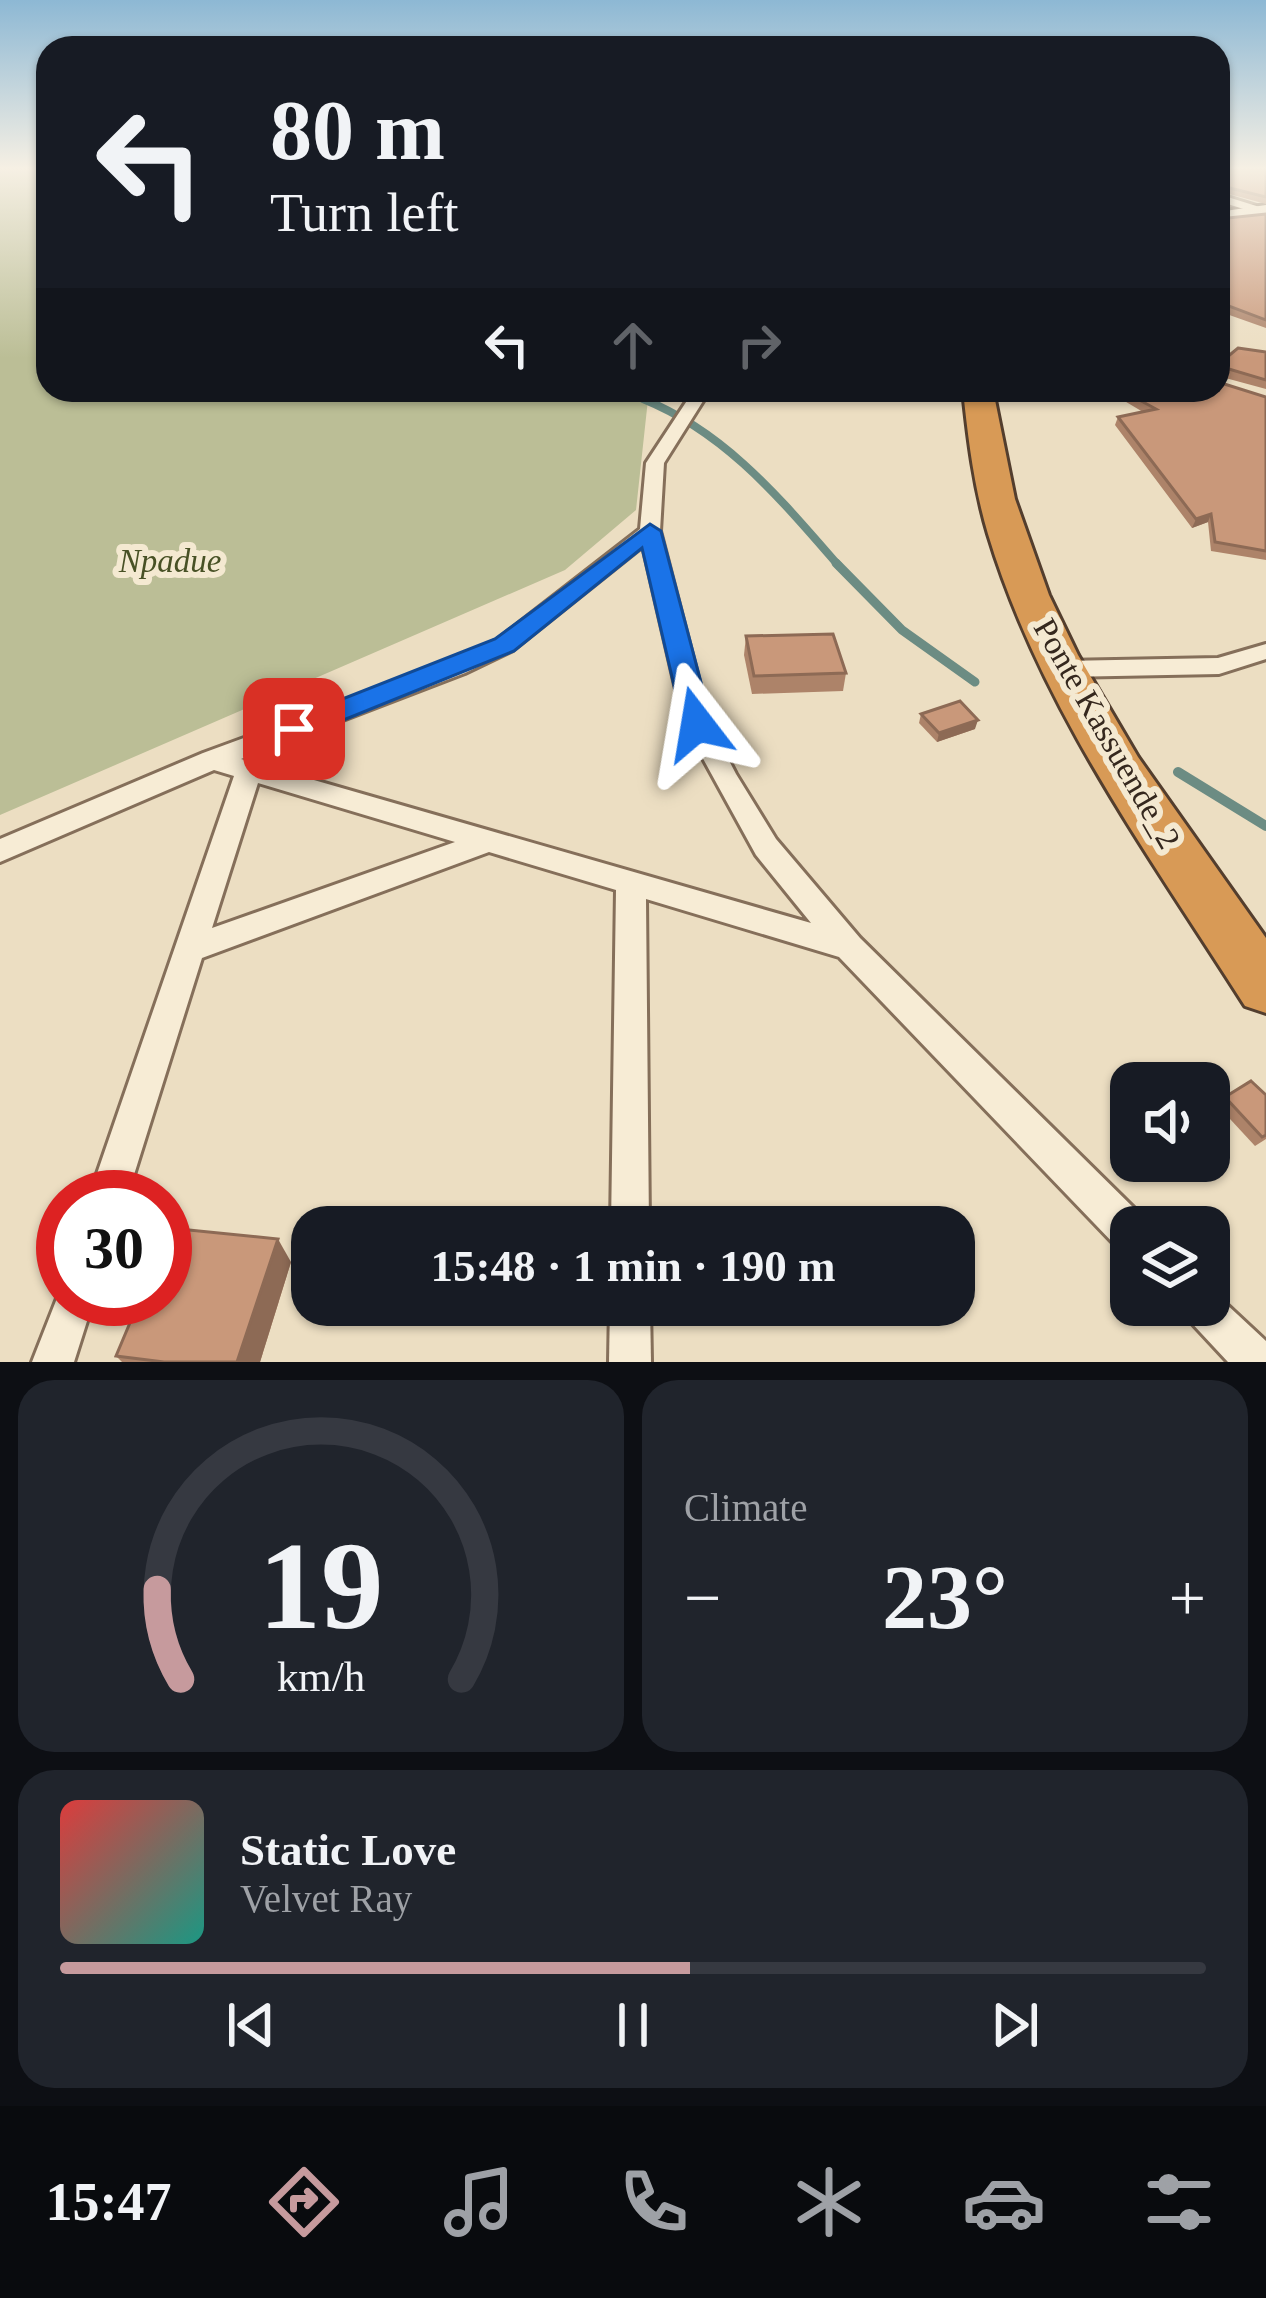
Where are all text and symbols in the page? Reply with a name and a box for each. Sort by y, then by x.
icon: left [72,84,228,240]
text: 80 m [270,84,445,177]
text: Turn left [270,183,459,243]
icon: left [474,312,540,378]
icon: ahead [600,312,666,378]
icon: right [726,312,792,378]
park label: Npadue [118,543,221,579]
street label: Ponte Kassuende_2 [1027,612,1188,855]
position arrow [634,661,760,787]
pin [243,678,345,780]
icon: arrive [261,696,327,762]
map controls [1110,1062,1230,1326]
button: sound [1110,1062,1230,1182]
speed limit sign: 30 [36,1170,192,1326]
button: layers [1110,1206,1230,1326]
text: 15:48 · 1 min · 190 m [431,1241,836,1291]
text: Climate [684,1486,807,1529]
text: 19 [259,1517,383,1655]
text: 23° [882,1548,1008,1647]
text: − [684,1561,721,1634]
text: + [1169,1561,1206,1634]
text: km/h [277,1653,365,1700]
text: Static Love [240,1825,456,1875]
text: Velvet Ray [240,1877,412,1920]
icon: previous [218,1992,284,2058]
icon: pause [600,1992,666,2058]
icon: next [982,1992,1048,2058]
icon: directions [262,2160,346,2244]
icon: music [437,2160,521,2244]
icon: phone [612,2160,696,2244]
icon: climate [787,2160,871,2244]
icon: car [962,2160,1046,2244]
icon: filters [1137,2160,1221,2244]
text: 15:47 [45,2172,171,2232]

